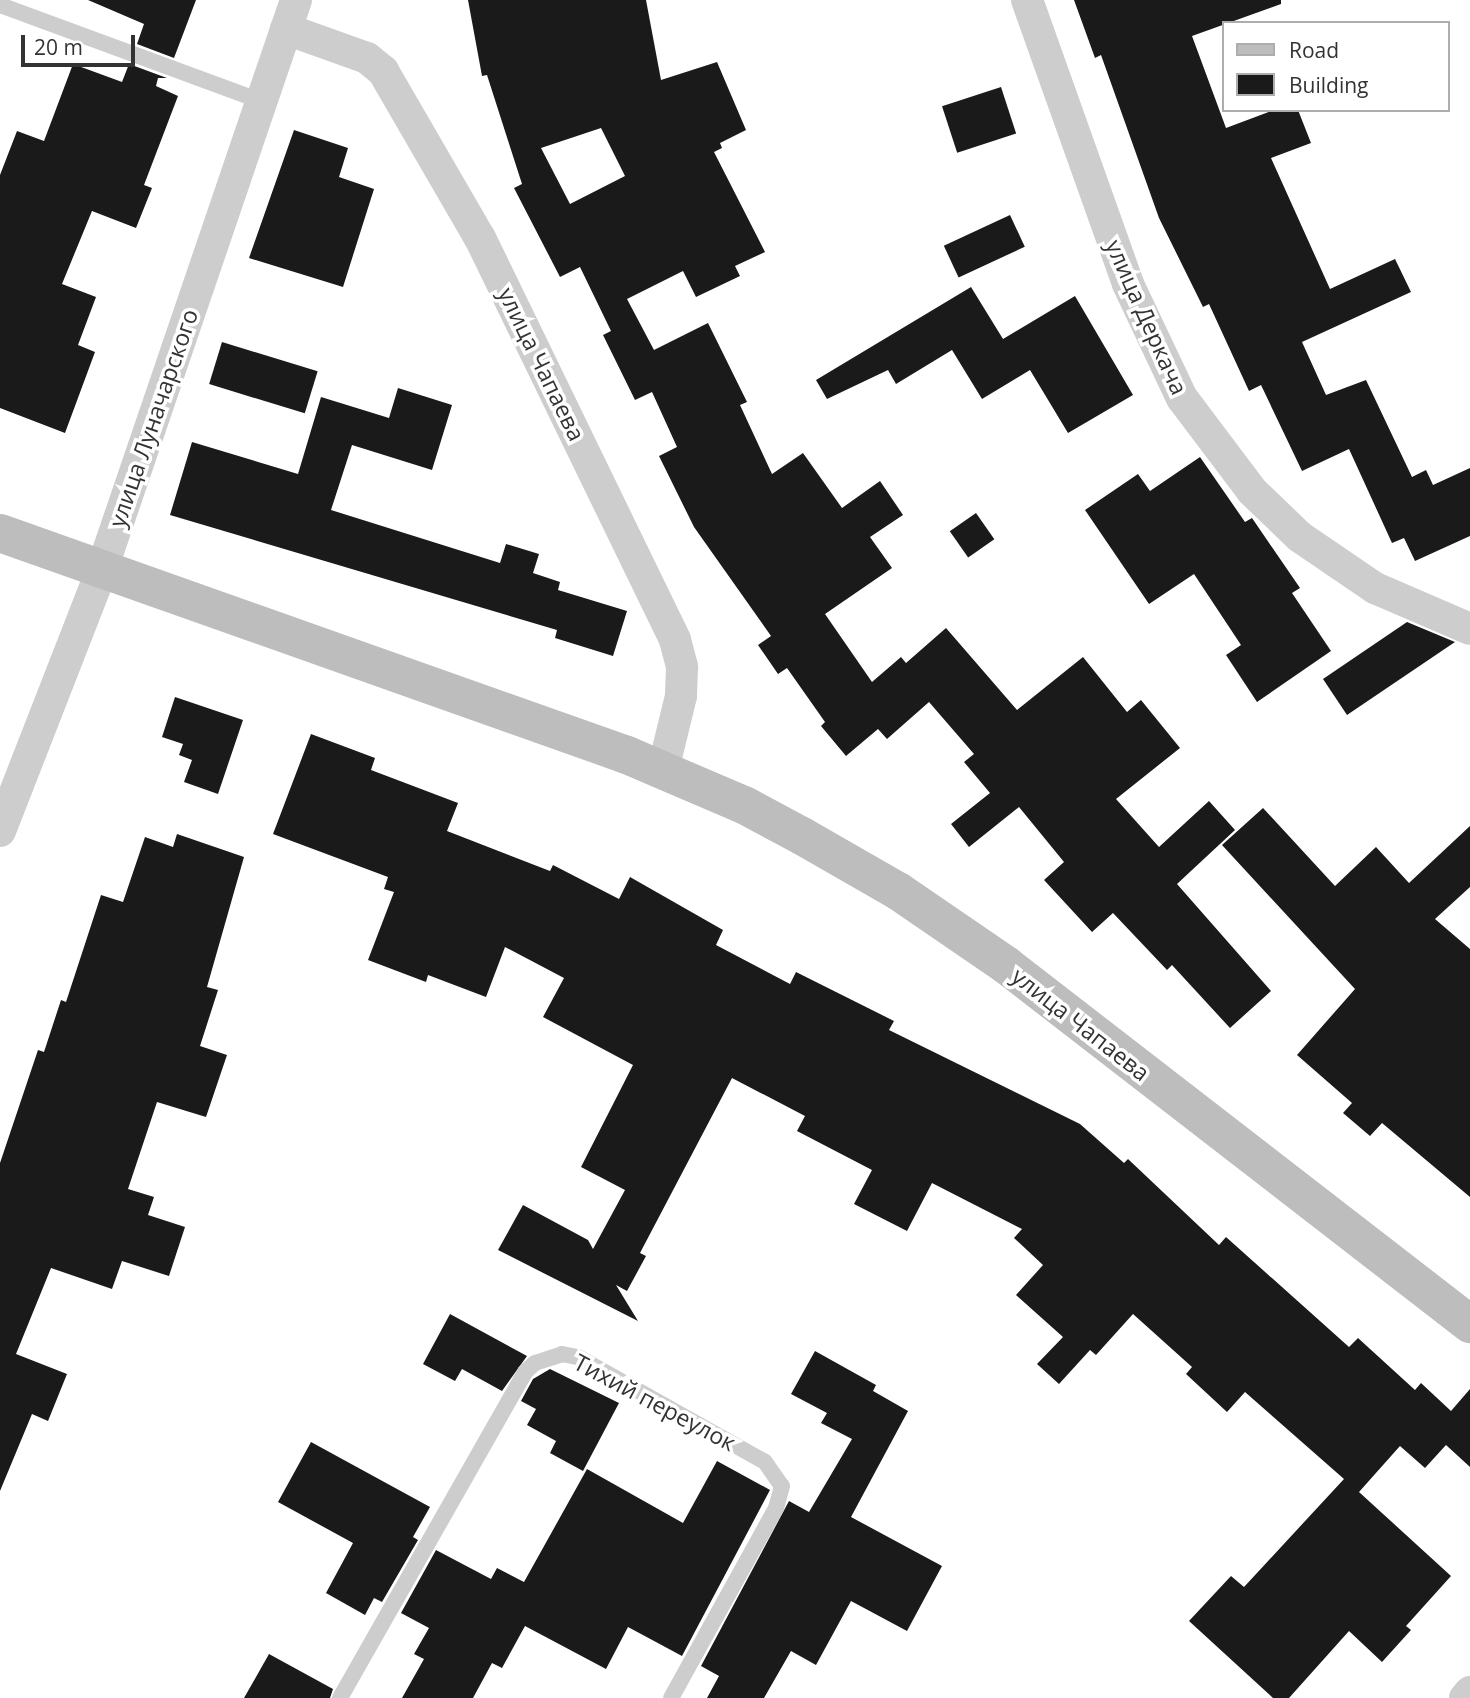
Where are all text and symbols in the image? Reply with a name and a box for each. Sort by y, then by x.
scale bar [24,21,138,65]
legend [1222,21,1449,112]
text: 20 m [34,33,83,61]
text: Road [1289,36,1339,64]
text: Building [1289,71,1368,99]
street label: улица Деркача [1101,235,1193,399]
street label: улица Чапаева [493,283,591,445]
street label: улица Луначарского [103,305,203,531]
street label: улица Чапаева [1007,962,1155,1086]
street label: Тихий переулок [569,1348,741,1456]

